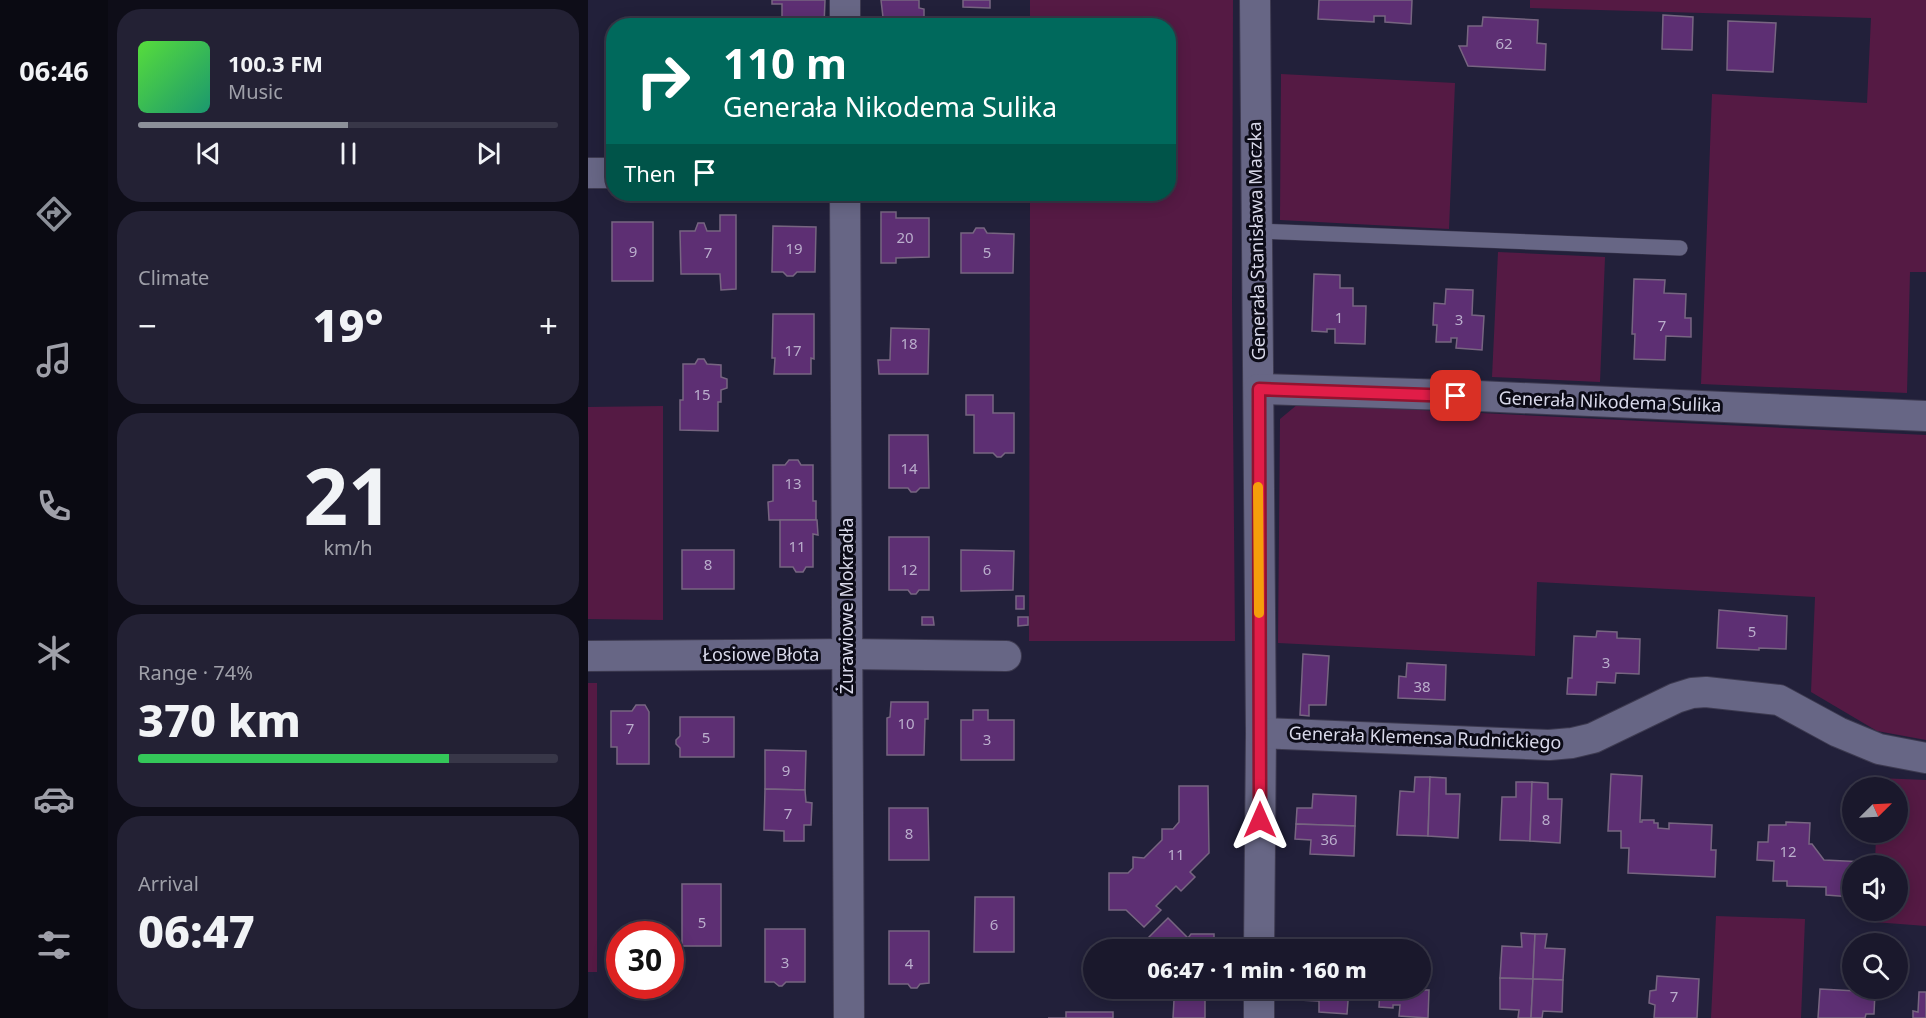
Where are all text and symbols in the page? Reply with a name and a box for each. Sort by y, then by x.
house number: 62 [1495,33,1513,53]
text: 110 m [723,34,847,91]
icon: right [624,42,702,120]
text: 100.3 FM [228,48,323,78]
text: 06:46 [19,52,89,89]
text: Music [228,78,283,105]
text: Generała Nikodema Sulika [723,88,1057,125]
street label: Generała Stanisława Maczka [1242,121,1270,361]
icon: previous [192,137,225,170]
icon: pause [332,137,365,170]
icon: next [472,137,505,170]
icon: arrive [688,156,721,189]
text: Then [624,158,676,188]
icon: directions [33,193,75,235]
house number: 20 [896,227,914,247]
house number: 19 [785,238,803,258]
house number: 9 [629,241,637,261]
house number: 7 [704,242,712,262]
house number: 5 [983,242,991,262]
text: Climate [138,264,209,291]
text: 19° [312,294,384,355]
text: − [138,303,157,348]
text: + [539,303,558,348]
house number: 1 [1335,307,1343,327]
house number: 3 [1455,309,1463,329]
house number: 7 [1658,315,1666,335]
house number: 18 [900,333,918,353]
icon: music [33,339,75,381]
house number: 17 [784,340,802,360]
pin [1430,370,1481,421]
icon: arrive [1439,379,1472,412]
house number: 15 [693,384,711,404]
street label: Generała Nikodema Sulika [1498,385,1722,417]
text: 21 [303,442,393,548]
house number: 14 [900,458,918,478]
house number: 13 [784,473,802,493]
icon: phone [33,485,75,527]
street label: Żurawiowe Mokradła [834,518,858,694]
text: km/h [323,534,373,561]
house number: 11 [788,536,806,556]
house number: 8 [704,554,712,574]
house number: 12 [900,559,918,579]
house number: 6 [983,559,991,579]
house number: 5 [1748,621,1756,641]
icon: climate [33,632,75,674]
street label: Łosiowe Błota [703,642,819,666]
house number: 3 [1602,652,1610,672]
text: Range · 74% [138,659,253,686]
house number: 38 [1413,676,1431,696]
text: 370 km [138,689,301,750]
house number: 10 [897,713,915,733]
house number: 7 [626,718,634,738]
street label: Generała Klemensa Rudnickiego [1288,720,1562,754]
house number: 5 [702,727,710,747]
house number: 3 [983,729,991,749]
house number: 9 [782,760,790,780]
north arrow [1842,777,1908,843]
map controls [1842,777,1908,999]
icon: car [33,778,75,820]
position arrow [1228,788,1292,852]
house number: 7 [784,803,792,823]
house number: 8 [1542,809,1550,829]
house number: 8 [905,823,913,843]
house number: 36 [1320,829,1338,849]
house number: 12 [1779,841,1797,861]
house number: 11 [1167,844,1185,864]
button: sound [1842,855,1908,921]
text: Arrival [138,870,199,897]
text: 06:47 [138,900,255,961]
house number: 5 [698,912,706,932]
house number: 6 [990,914,998,934]
speed limit sign: 30 [606,921,684,999]
icon: filters [33,924,75,966]
button: search [1842,933,1908,999]
house number: 3 [781,952,789,972]
house number: 4 [905,953,914,973]
text: 06:47 · 1 min · 160 m [1147,954,1367,984]
house number: 7 [1670,986,1678,1006]

